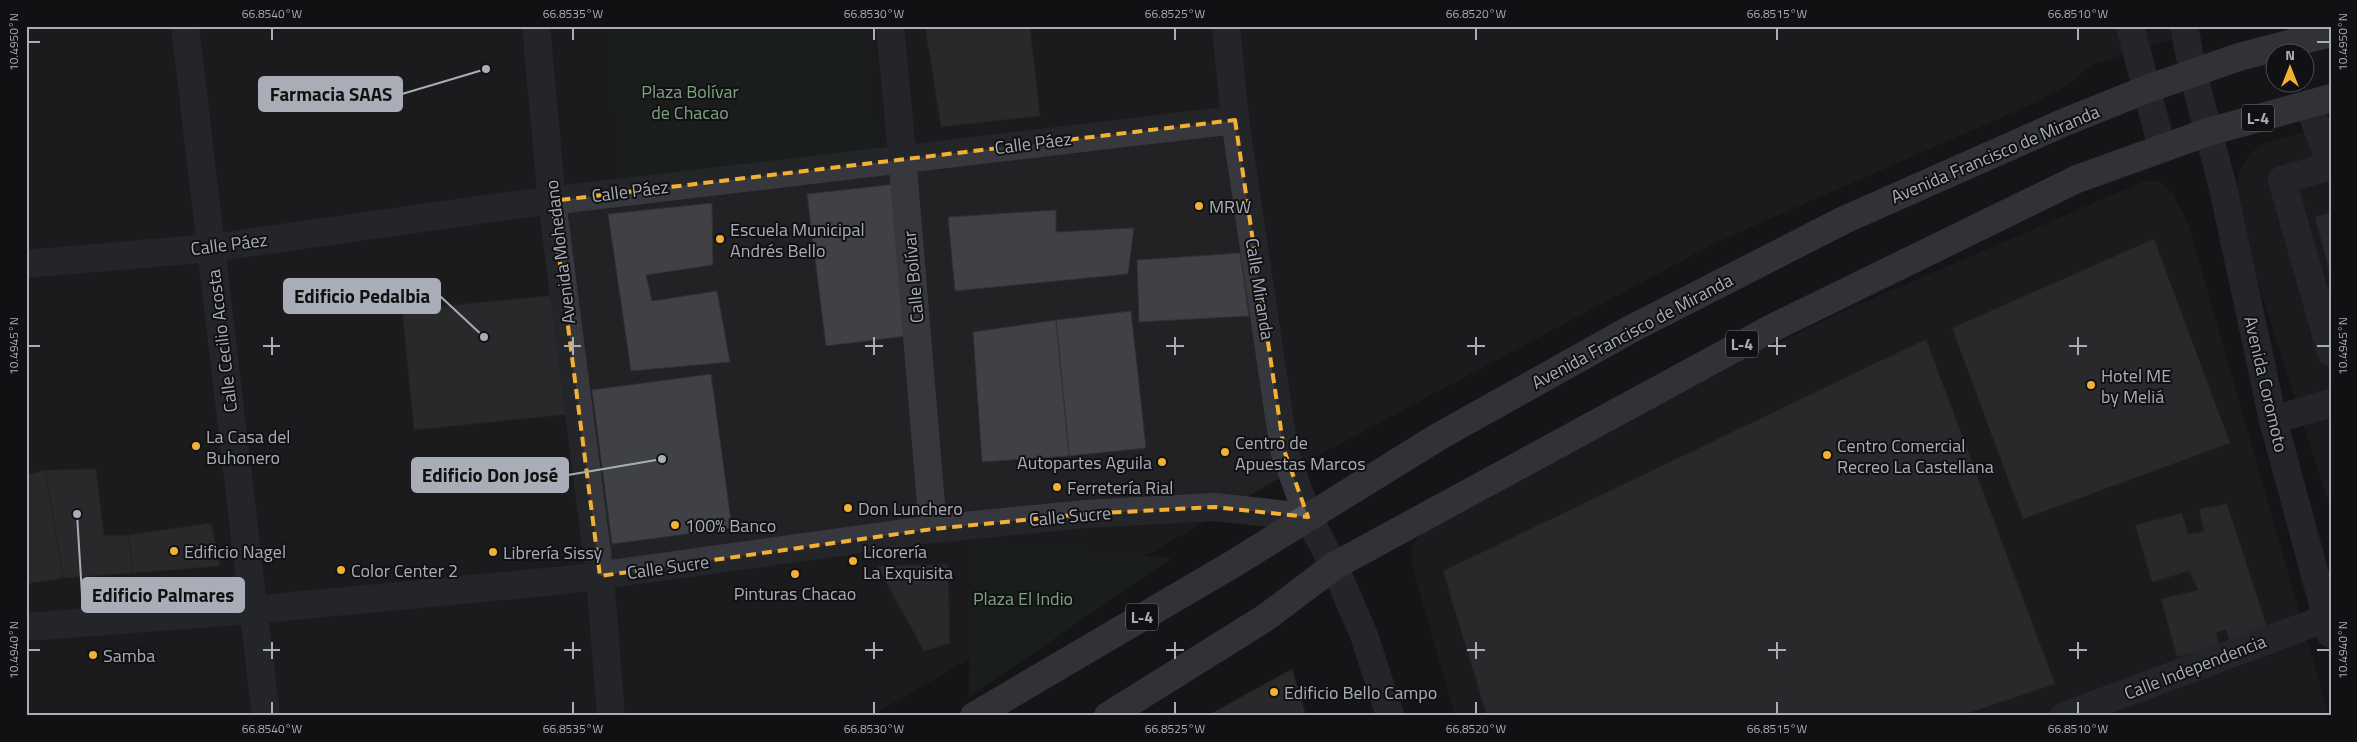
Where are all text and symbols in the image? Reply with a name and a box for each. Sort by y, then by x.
text: 66.8540°W [242,4,302,23]
text: 66.8535°W [543,4,603,23]
text: 66.8530°W [844,4,904,23]
text: 66.8525°W [1145,4,1205,23]
text: 66.8520°W [1446,4,1506,23]
text: 66.8515°W [1747,4,1807,23]
text: 66.8510°W [2048,4,2108,23]
text: 10.4950°N [4,13,23,71]
text: 10.4950°N [2333,13,2352,71]
north arrow [2264,42,2314,92]
text: N [2285,44,2295,65]
callout: Farmacia SAAS [259,77,402,111]
park label: Plaza Bolívar de Chacao [641,78,739,126]
text: Farmacia SAAS [270,79,392,108]
street label: Avenida Francisco de Miranda [1886,98,2104,210]
road number: L-4 [2242,105,2274,132]
street label: Calle Páez [993,125,1073,161]
street label: Calle Páez [590,173,670,209]
street label: Avenida Mohedano [538,178,582,326]
place label: MRW [1209,193,1251,220]
marker: MRW [1193,200,1205,212]
place label: Escuela Municipal Andrés Bello [730,216,865,264]
street label: Calle Páez [189,226,269,262]
street label: Calle Bolívar [896,230,930,324]
marker: Escuela Municipal Andrés Bello [714,233,726,245]
street label: Calle Miranda [1239,236,1281,342]
street label: Avenida Francisco de Miranda [1527,266,1737,396]
street label: Calle Cecilio Acosta [200,268,244,414]
callout: Edificio Pedalbia [284,279,440,313]
text: Edificio Pedalbia [294,281,430,310]
street label: Avenida Coromoto [2237,313,2295,455]
text: 10.4945°N [4,317,23,375]
text: 10.4945°N [2333,317,2352,375]
road number: L-4 [1726,330,1758,358]
place label: Hotel ME by Meliá [2101,362,2171,410]
marker: Hotel ME by Meliá [2085,379,2097,391]
place label: La Casa del Buhonero [206,423,291,471]
place label: Centro de Apuestas Marcos [1235,429,1366,477]
place label: Centro Comercial Recreo La Castellana [1837,432,1994,480]
marker: La Casa del Buhonero [190,440,202,452]
marker: Centro de Apuestas Marcos [1219,446,1231,458]
place label: Autopartes Aguila [1017,449,1152,476]
marker: Centro Comercial Recreo La Castellana [1821,449,1833,461]
marker: Autopartes Aguila [1156,456,1168,468]
callout: Edificio Don José [412,458,568,492]
text: Edificio Don José [422,460,559,489]
place label: Ferretería Rial [1067,474,1173,501]
marker: Ferretería Rial [1051,481,1063,493]
place label: Don Lunchero [858,495,963,522]
street label: Calle Sucre [1028,499,1112,533]
marker: Don Lunchero [842,502,854,514]
place label: 100% Banco [685,512,776,539]
marker: 100% Banco [669,519,681,531]
place label: Edificio Nagel [184,538,286,565]
place label: Licorería La Exquisita [863,538,953,586]
place label: Librería Sissy [503,539,603,566]
marker: Edificio Nagel [168,545,180,557]
marker: Librería Sissy [487,546,499,558]
street label: Calle Sucre [625,548,711,586]
marker: Licorería La Exquisita [847,555,859,567]
place label: Color Center 2 [351,557,458,584]
marker: Color Center 2 [335,564,347,576]
marker: Pinturas Chacao [789,568,801,580]
callout: Edificio Palmares [82,578,244,612]
text: Edificio Palmares [92,580,234,609]
place label: Pinturas Chacao [734,580,856,607]
park label: Plaza El Indio [973,585,1073,612]
road number: L-4 [1126,604,1158,630]
text: 10.4940°N [4,621,23,679]
text: 10.4940°N [2333,621,2352,679]
street label: Calle Independencia [2120,627,2270,707]
place label: Samba [103,642,155,669]
marker: Samba [87,649,99,661]
place label: Edificio Bello Campo [1284,679,1437,706]
marker: Edificio Bello Campo [1268,686,1280,698]
text: 66.8540°W [242,719,302,738]
text: 66.8535°W [543,719,603,738]
text: 66.8530°W [844,719,904,738]
text: 66.8525°W [1145,719,1205,738]
text: 66.8520°W [1446,719,1506,738]
text: 66.8515°W [1747,719,1807,738]
text: 66.8510°W [2048,719,2108,738]

